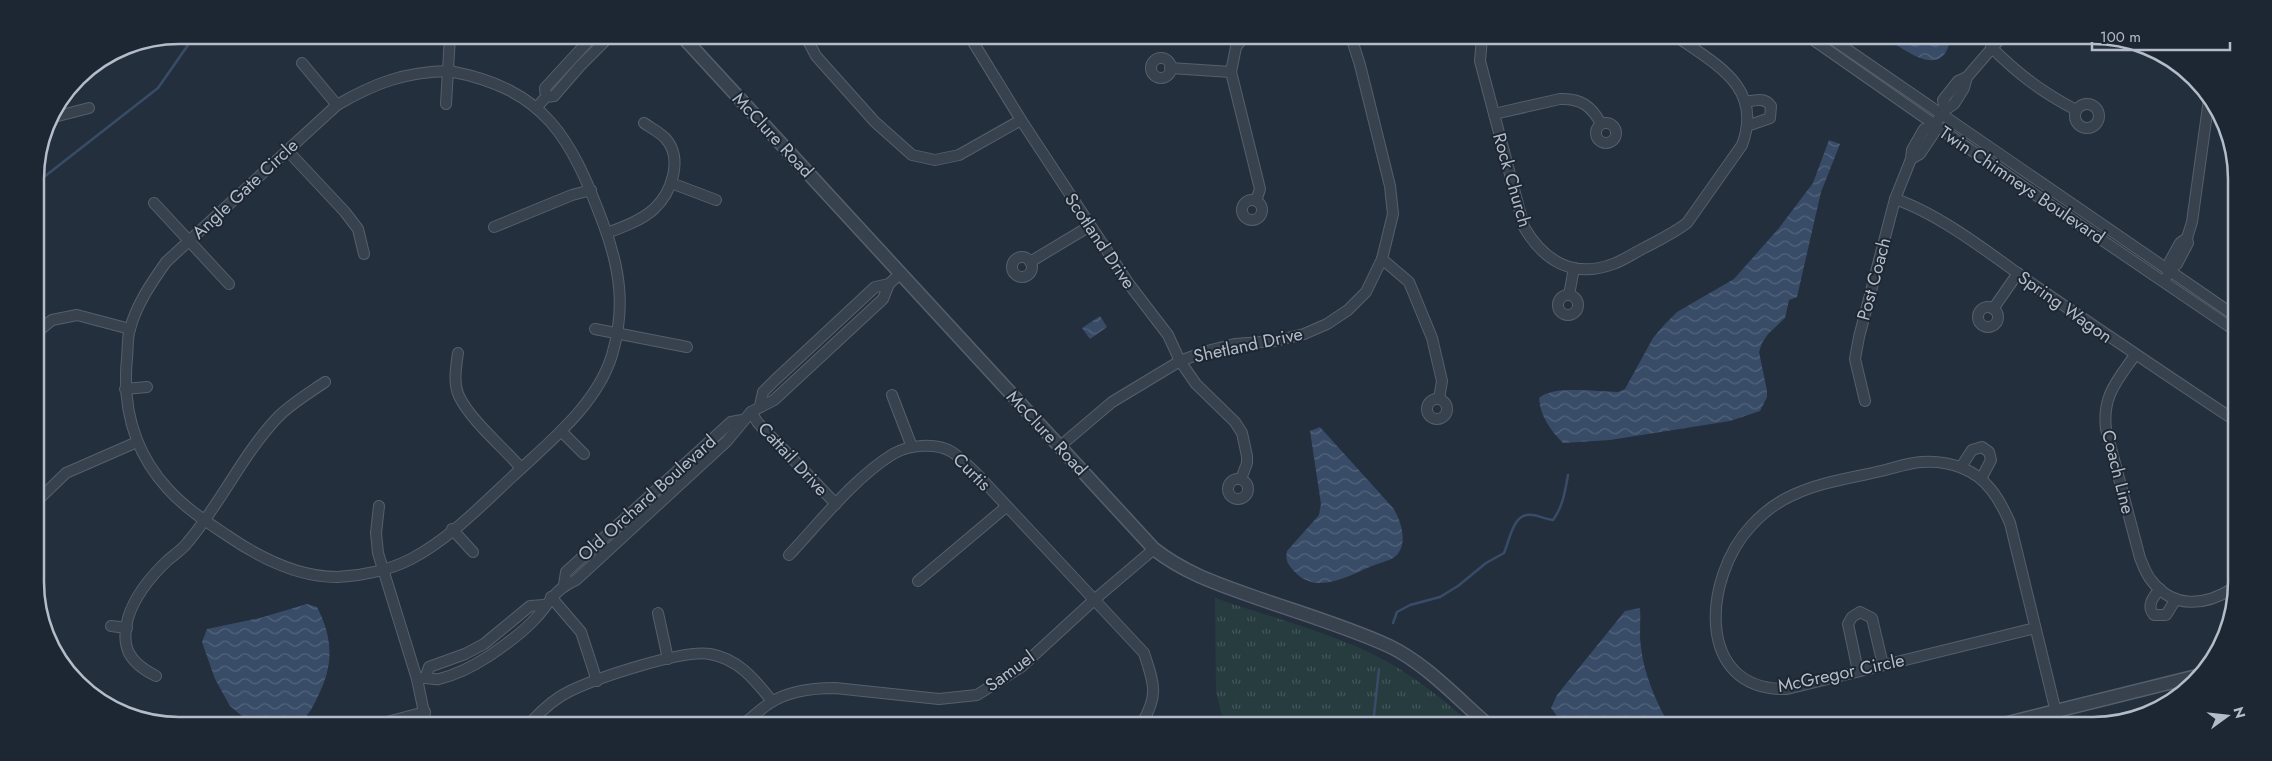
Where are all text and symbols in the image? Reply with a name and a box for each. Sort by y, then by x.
scale bar [2092,20,2230,52]
text: 100 m [2100,26,2141,48]
street label: McClure Road [726,86,820,184]
street label: Twin Chimneys Boulevard [1934,120,2110,250]
street label: Rock Church [1486,130,1538,230]
street label: Angle Gate Circle [186,133,304,245]
street label: Scotland Drive [1058,188,1142,294]
street label: Post Coach [1850,235,1898,323]
street label: Spring Wagon [2012,265,2118,349]
street label: Shetland Drive [1191,321,1305,369]
street label: McClure Road [1000,384,1094,482]
street label: Cattail Drive [752,416,834,502]
street label: Coach Line [2095,427,2141,517]
street label: Old Orchard Boulevard [572,429,722,567]
street label: Curtis [947,447,997,497]
street label: Samuel [980,644,1040,698]
street label: McGregor Circle [1775,647,1907,699]
north arrow [2202,691,2252,741]
text: N [2228,705,2251,721]

